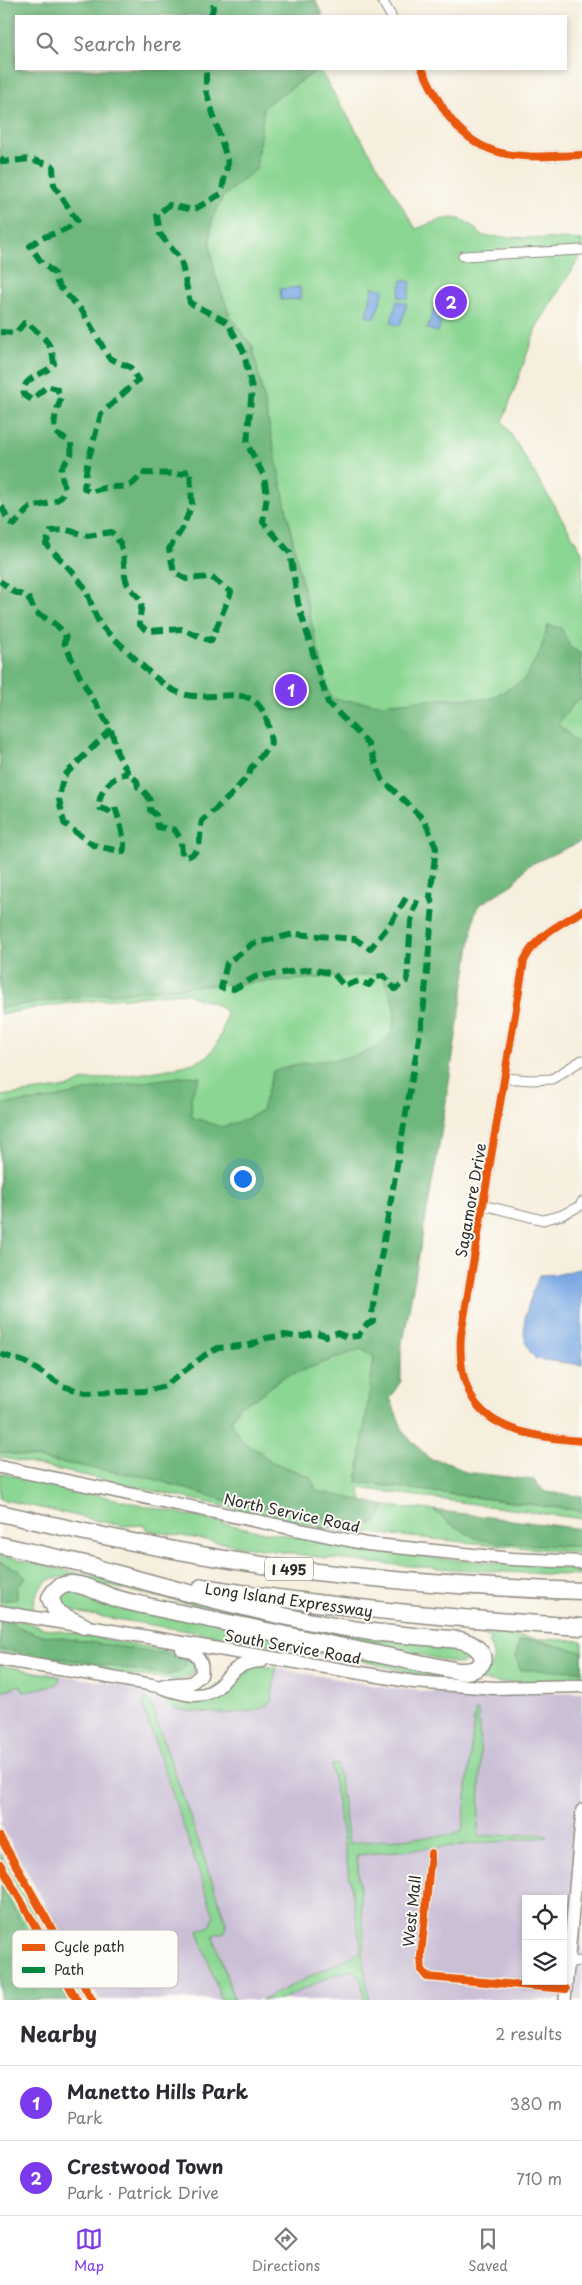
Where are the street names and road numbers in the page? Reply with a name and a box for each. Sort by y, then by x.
street label: Sagamore Drive [449,1141,491,1259]
street label: North Service Road [222,1486,362,1538]
road number: I 495 [265,1558,313,1580]
street label: Long Island Expressway [204,1576,374,1622]
street label: South Service Road [223,1623,363,1669]
street label: West Mall [396,1874,426,1948]

